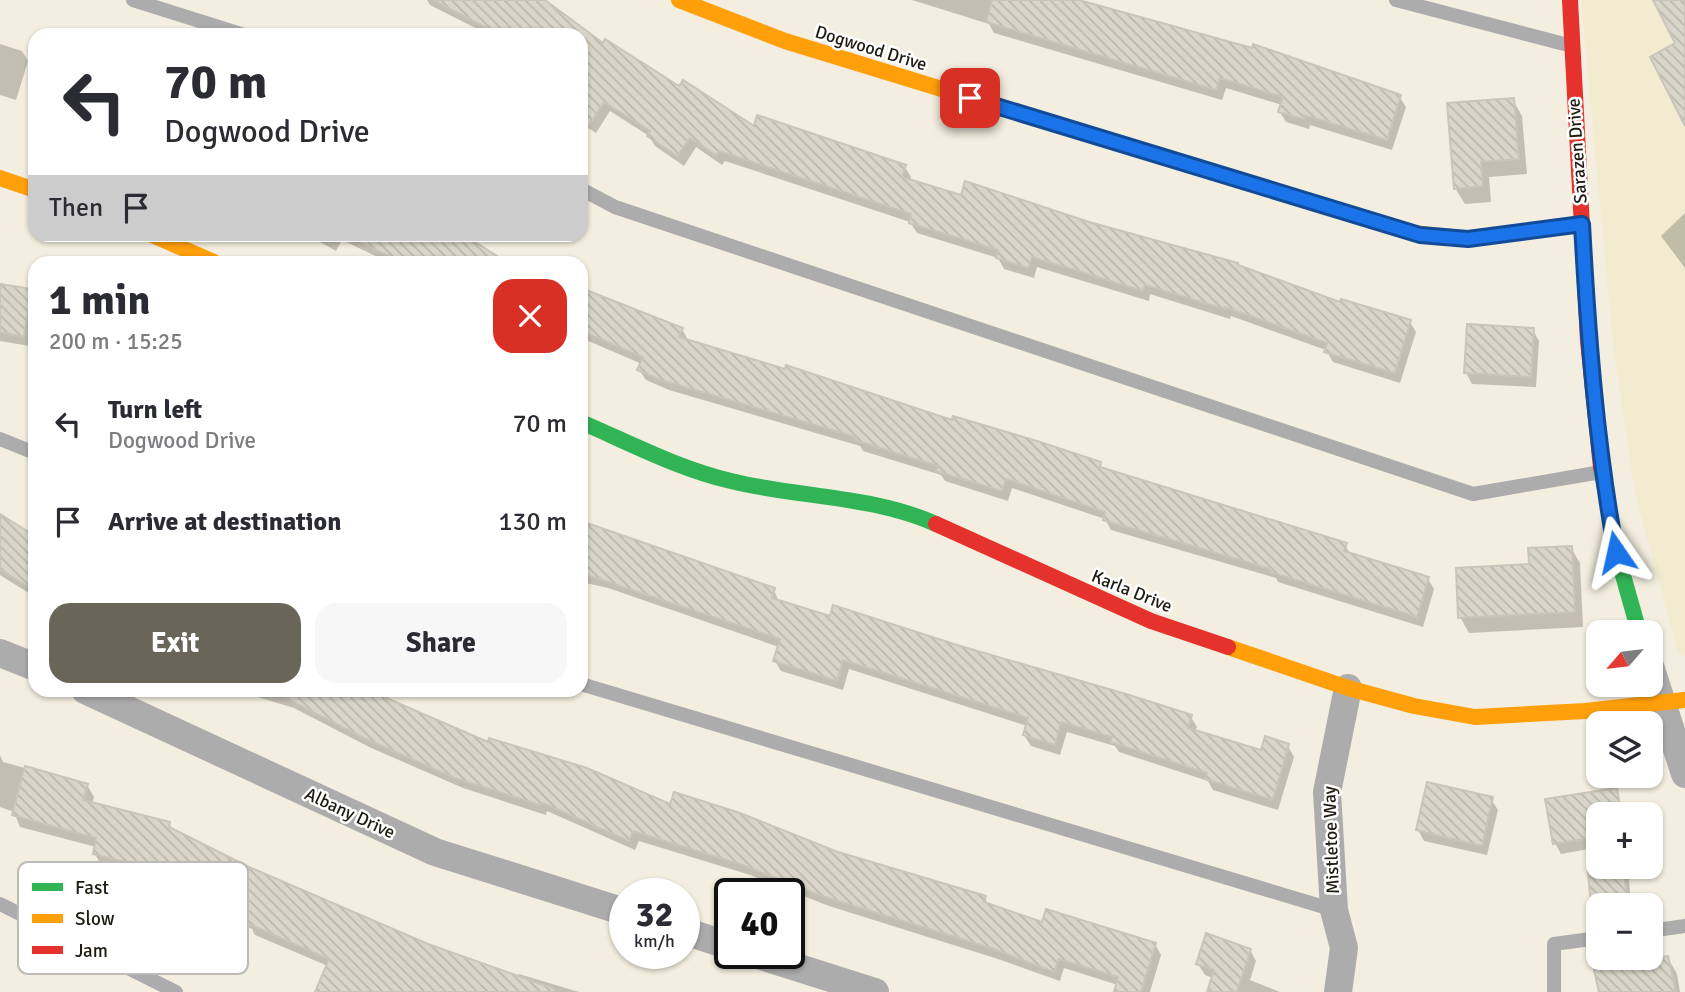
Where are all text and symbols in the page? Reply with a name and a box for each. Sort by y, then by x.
street label: Dogwood Drive [812,21,930,75]
text: 70 m [164,52,267,112]
icon: left [49,56,140,147]
pin [940,68,1000,128]
icon: arrive [951,79,989,117]
street label: Sarazen Drive [1562,98,1592,204]
text: Dogwood Drive [164,112,370,151]
icon: arrive [117,189,155,227]
text: Then [49,192,103,224]
text: 1 min [49,275,150,326]
button: close [493,279,567,353]
text: 200 m · 15:25 [49,327,183,356]
text: Turn left [108,394,202,426]
icon: left [49,405,87,443]
text: 70 m [512,408,567,440]
text: Dogwood Drive [108,426,256,455]
icon: arrive [49,503,87,541]
text: Arrive at destination [108,506,341,538]
text: 130 m [498,506,567,538]
position arrow [1579,515,1653,589]
street label: Karla Drive [1088,565,1176,617]
button: Exit [49,603,301,683]
button: Share [315,603,567,683]
north arrow [1586,620,1662,696]
map controls [1586,620,1663,970]
button: layers [1586,711,1663,788]
street label: Albany Drive [301,783,399,843]
street label: Mistletoe Way [1318,785,1344,894]
button: + [1586,802,1663,879]
legend [18,862,248,974]
text: Fast [75,876,109,900]
speed limit sign: 40 [714,878,805,969]
text: 32 [636,893,673,936]
button: − [1586,893,1663,970]
text: Slow [75,907,115,931]
text: km/h [634,930,675,952]
text: Jam [75,939,108,963]

